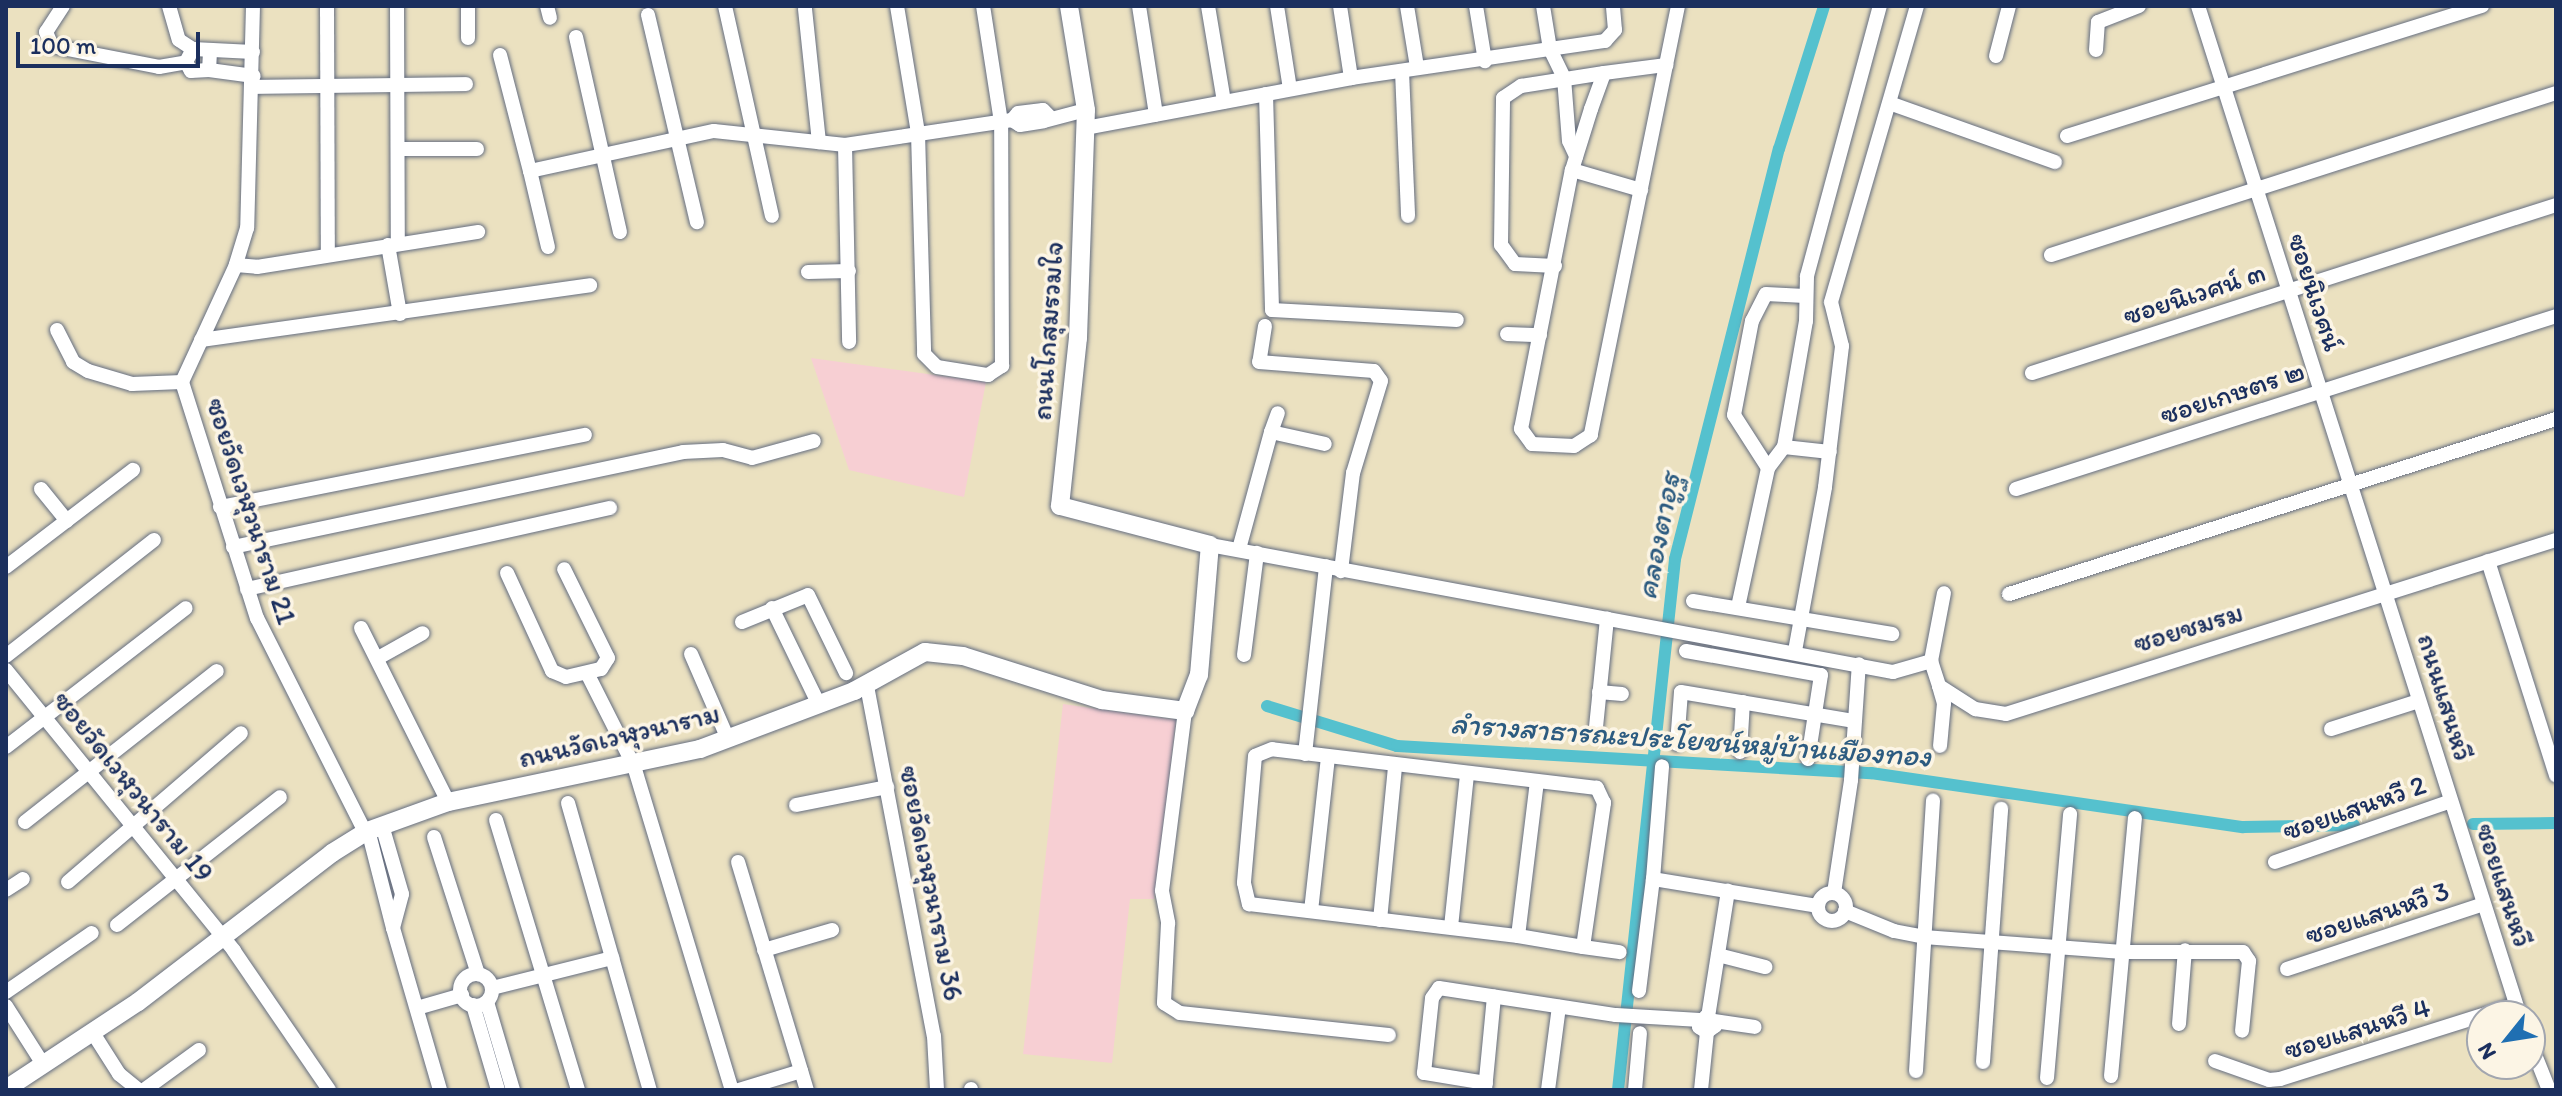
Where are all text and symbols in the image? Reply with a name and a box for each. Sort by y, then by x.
scale bar [20,16,204,66]
text: 100 m [30,31,96,60]
street label: ซอยนิเวศน์ [2281,229,2351,355]
street label: ถนนโกสุมรวมใจ [1024,241,1070,421]
street label: ซอยนิเวศน์ ๓ [2119,254,2269,332]
street label: ซอยเกษตร ๒ [2156,353,2308,431]
street label: ซอยวัดเวฬุวนาราม 21 [200,394,304,628]
water label: คลองตาอูฐ [1628,470,1688,602]
street label: ซอยชมรม [2129,594,2247,660]
street label: ถนนแสนหวี [2411,629,2481,765]
street label: ซอยวัดเวฬุวนาราม 19 [47,684,221,888]
street label: ถนนวัดเวฬุวนาราม [515,696,723,774]
water label: ลำรางสาธารณะประโยชน์หมู่บ้านเมืองทอง [1449,705,1933,775]
street label: ซอยวัดเวฬุวนาราม 36 [893,763,971,1003]
street label: ซอยแสนหวี 2 [2278,767,2430,847]
street label: ซอยแสนหวี [2469,819,2541,951]
street label: ซอยแสนหวี 3 [2301,873,2453,951]
street label: ซอยแสนหวี 4 [2280,990,2434,1066]
north arrow [2466,1000,2546,1080]
text: N [2471,1038,2502,1064]

